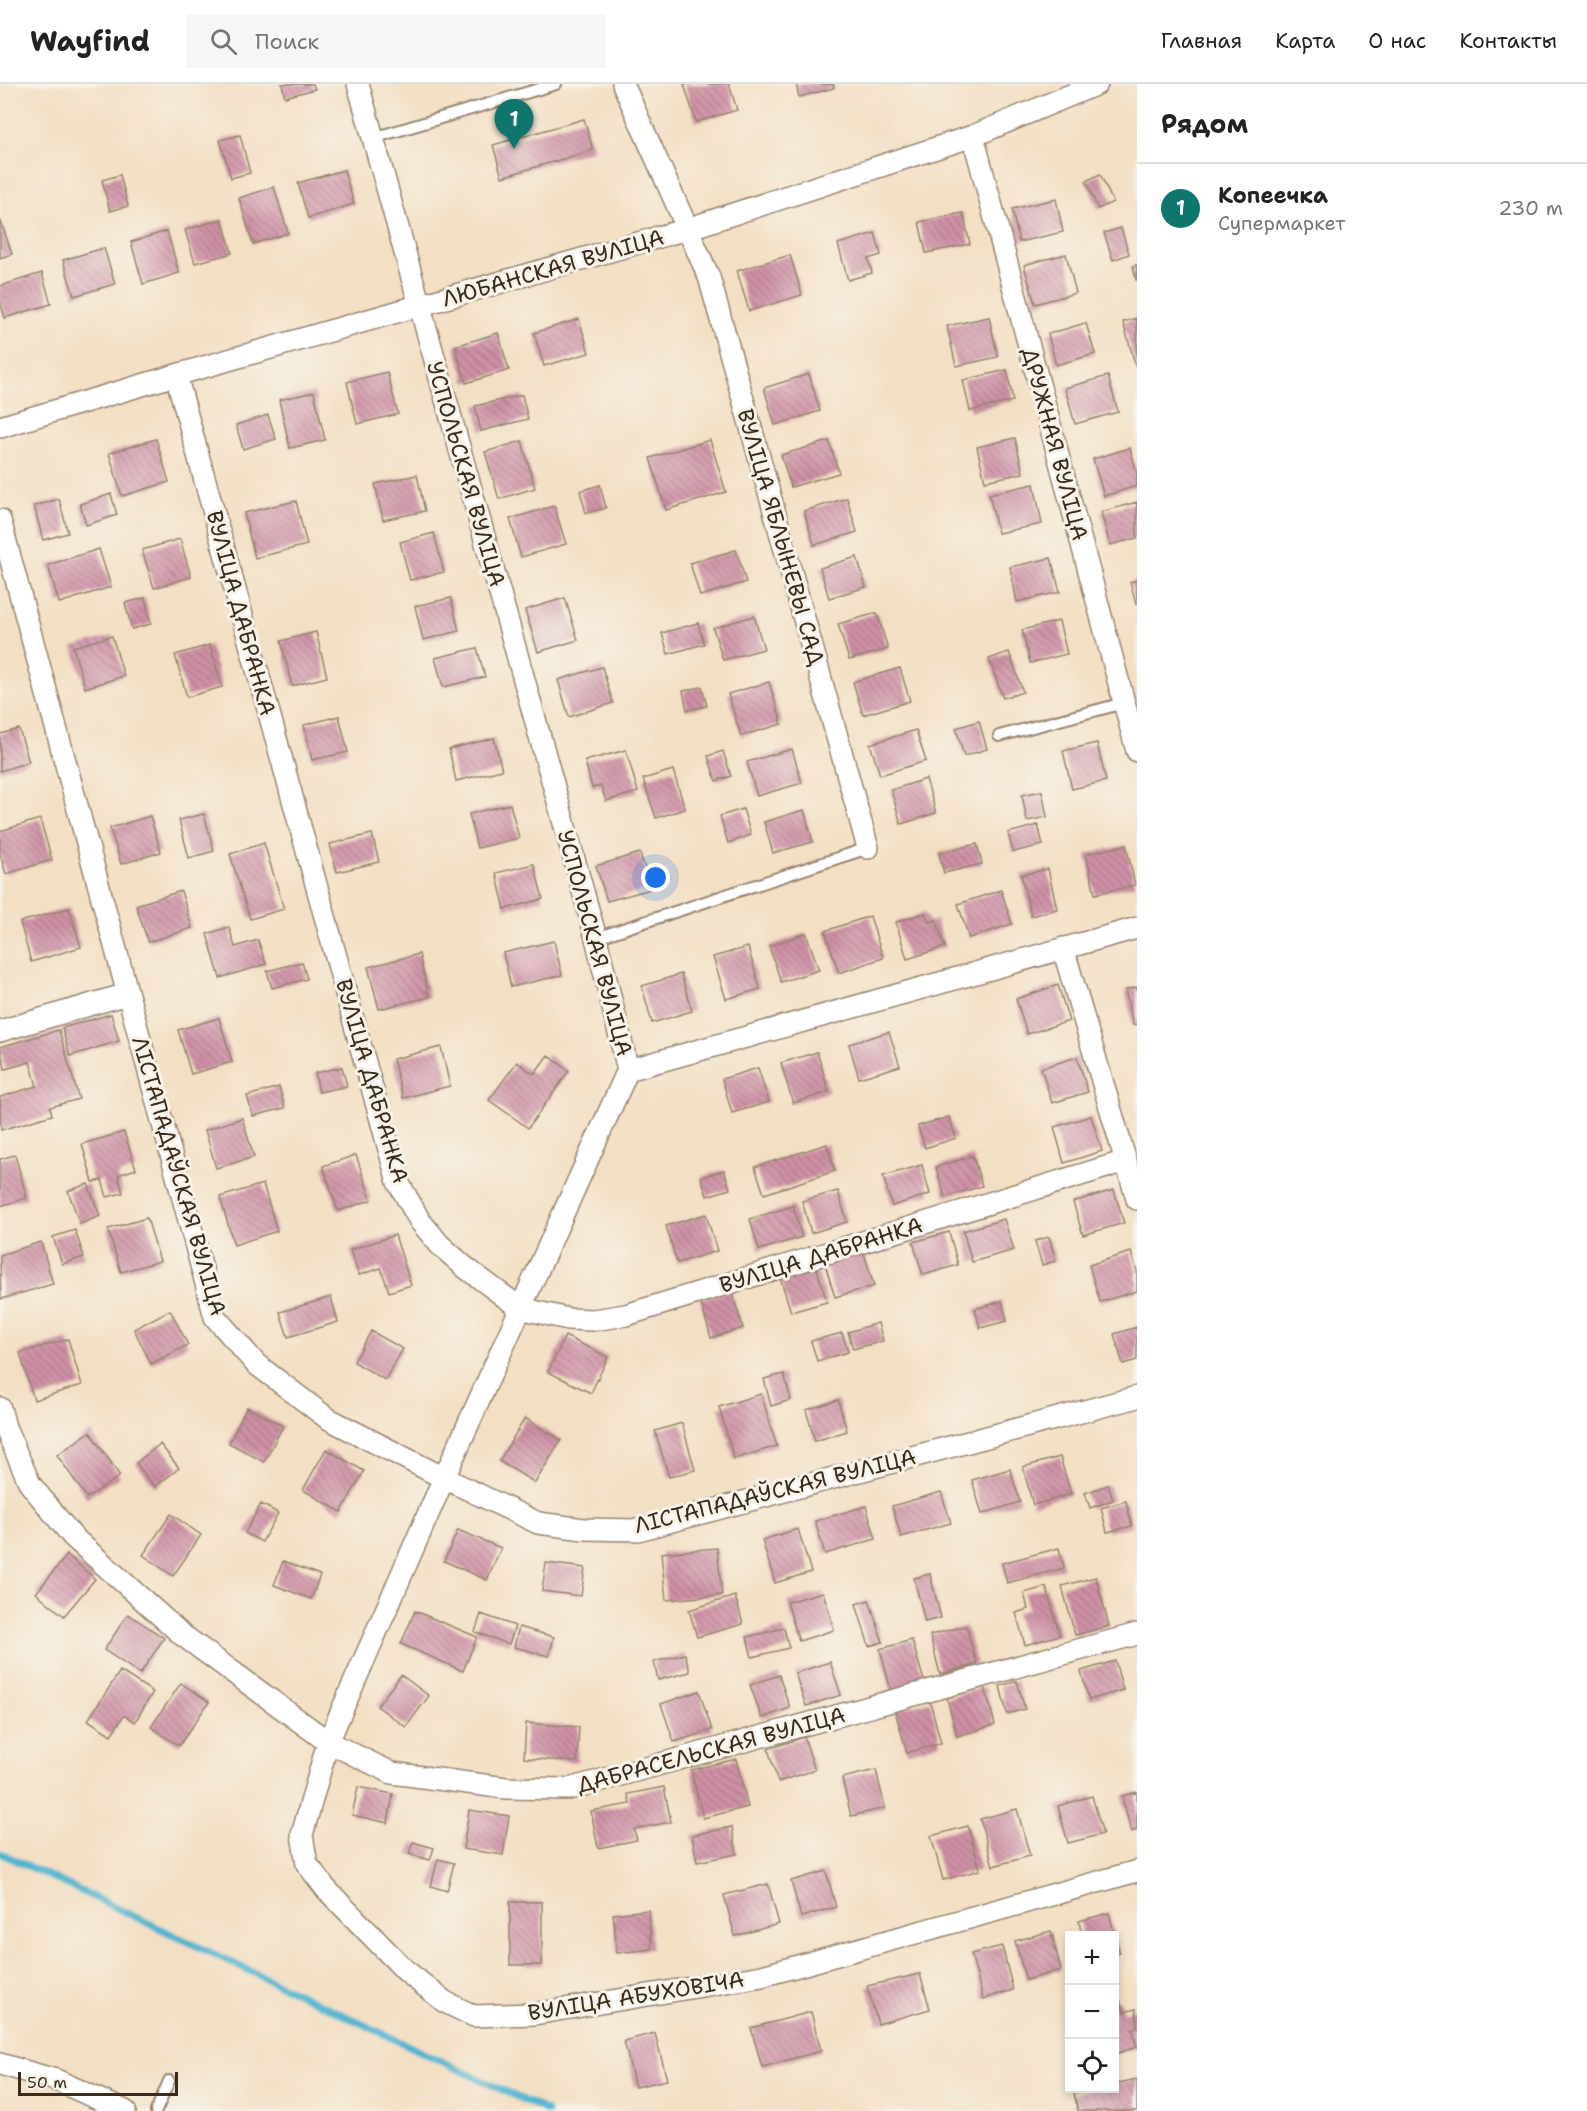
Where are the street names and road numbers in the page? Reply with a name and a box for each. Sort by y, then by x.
street label: ЛЮБАНСКАЯ ВУЛІЦА [439,222,667,314]
street label: ДРУЖНАЯ ВУЛІЦА [1015,344,1095,544]
street label: УСПОЛЬСКАЯ ВУЛІЦА [420,358,512,590]
street label: ВУЛІЦА ЯБЛЫНЕВЫ САД [730,405,832,669]
street label: ВУЛІЦА ДАБРАНКА [200,507,282,719]
street label: УСПОЛЬСКАЯ ВУЛІЦА [551,827,639,1059]
street label: ВУЛІЦА ДАБРАНКА [329,976,415,1186]
street label: ЛІСТАПАДАЎСКАЯ ВУЛІЦА [125,1033,233,1319]
street label: ВУЛІЦА ДАБРАНКА [716,1210,926,1300]
street label: ЛІСТАПАДАЎСКАЯ ВУЛІЦА [631,1442,919,1540]
street label: ДАБРАСЕЛЬСКАЯ ВУЛІЦА [574,1700,848,1800]
street label: ВУЛІЦА АБУХОВІЧА [526,1965,746,2027]

